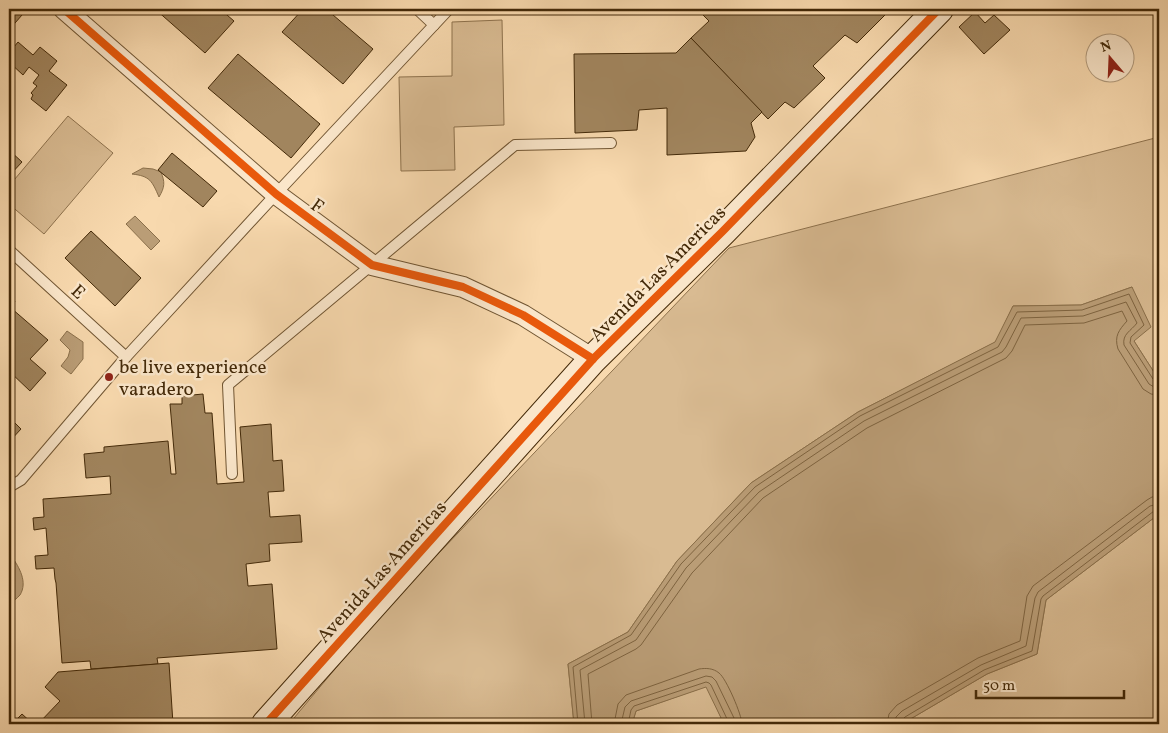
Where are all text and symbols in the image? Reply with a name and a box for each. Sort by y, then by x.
north arrow [1086,32,1136,82]
text: N [1098,36,1114,58]
street label: F [305,193,329,220]
street label: Avenida Las Americas [584,200,732,348]
street label: E [65,279,91,306]
place label: be live experience varadero [119,355,267,403]
marker: be live experience varadero [103,371,115,383]
street label: Avenida Las Americas [312,496,453,649]
scale bar [976,668,1123,700]
text: 50 m [983,676,1015,697]

